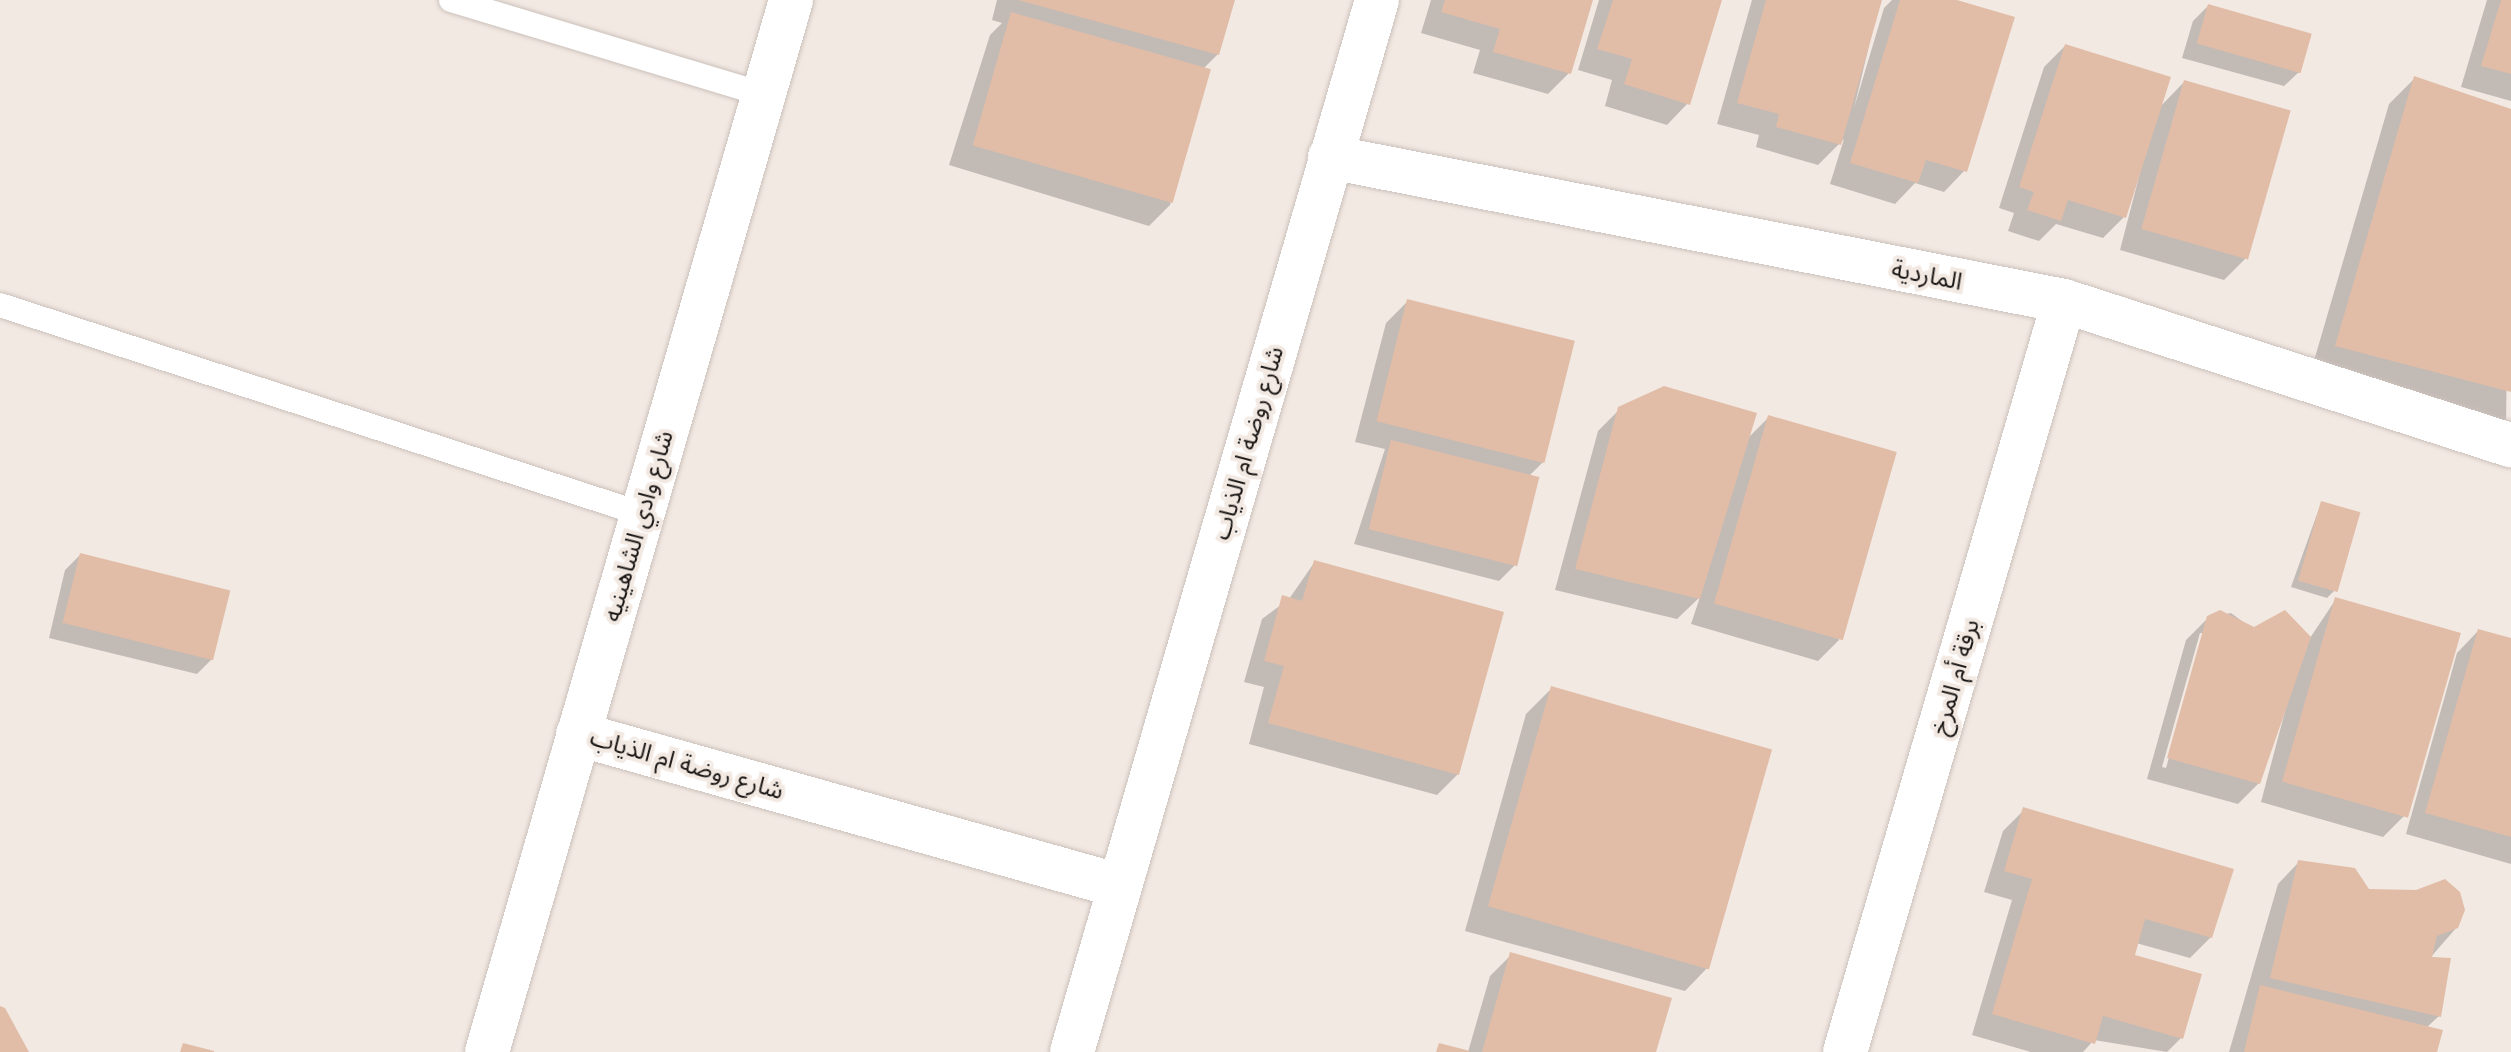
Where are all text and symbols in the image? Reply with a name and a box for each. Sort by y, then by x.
street label: الماردية [1889,254,1965,296]
street label: شارع روضة ام الذياب [1207,343,1289,543]
street label: شارع وادي الشاهينيه [597,427,679,625]
street label: برقة أم المرخ [1925,616,1985,738]
street label: شارع روضة ام الذياب [587,723,787,805]

